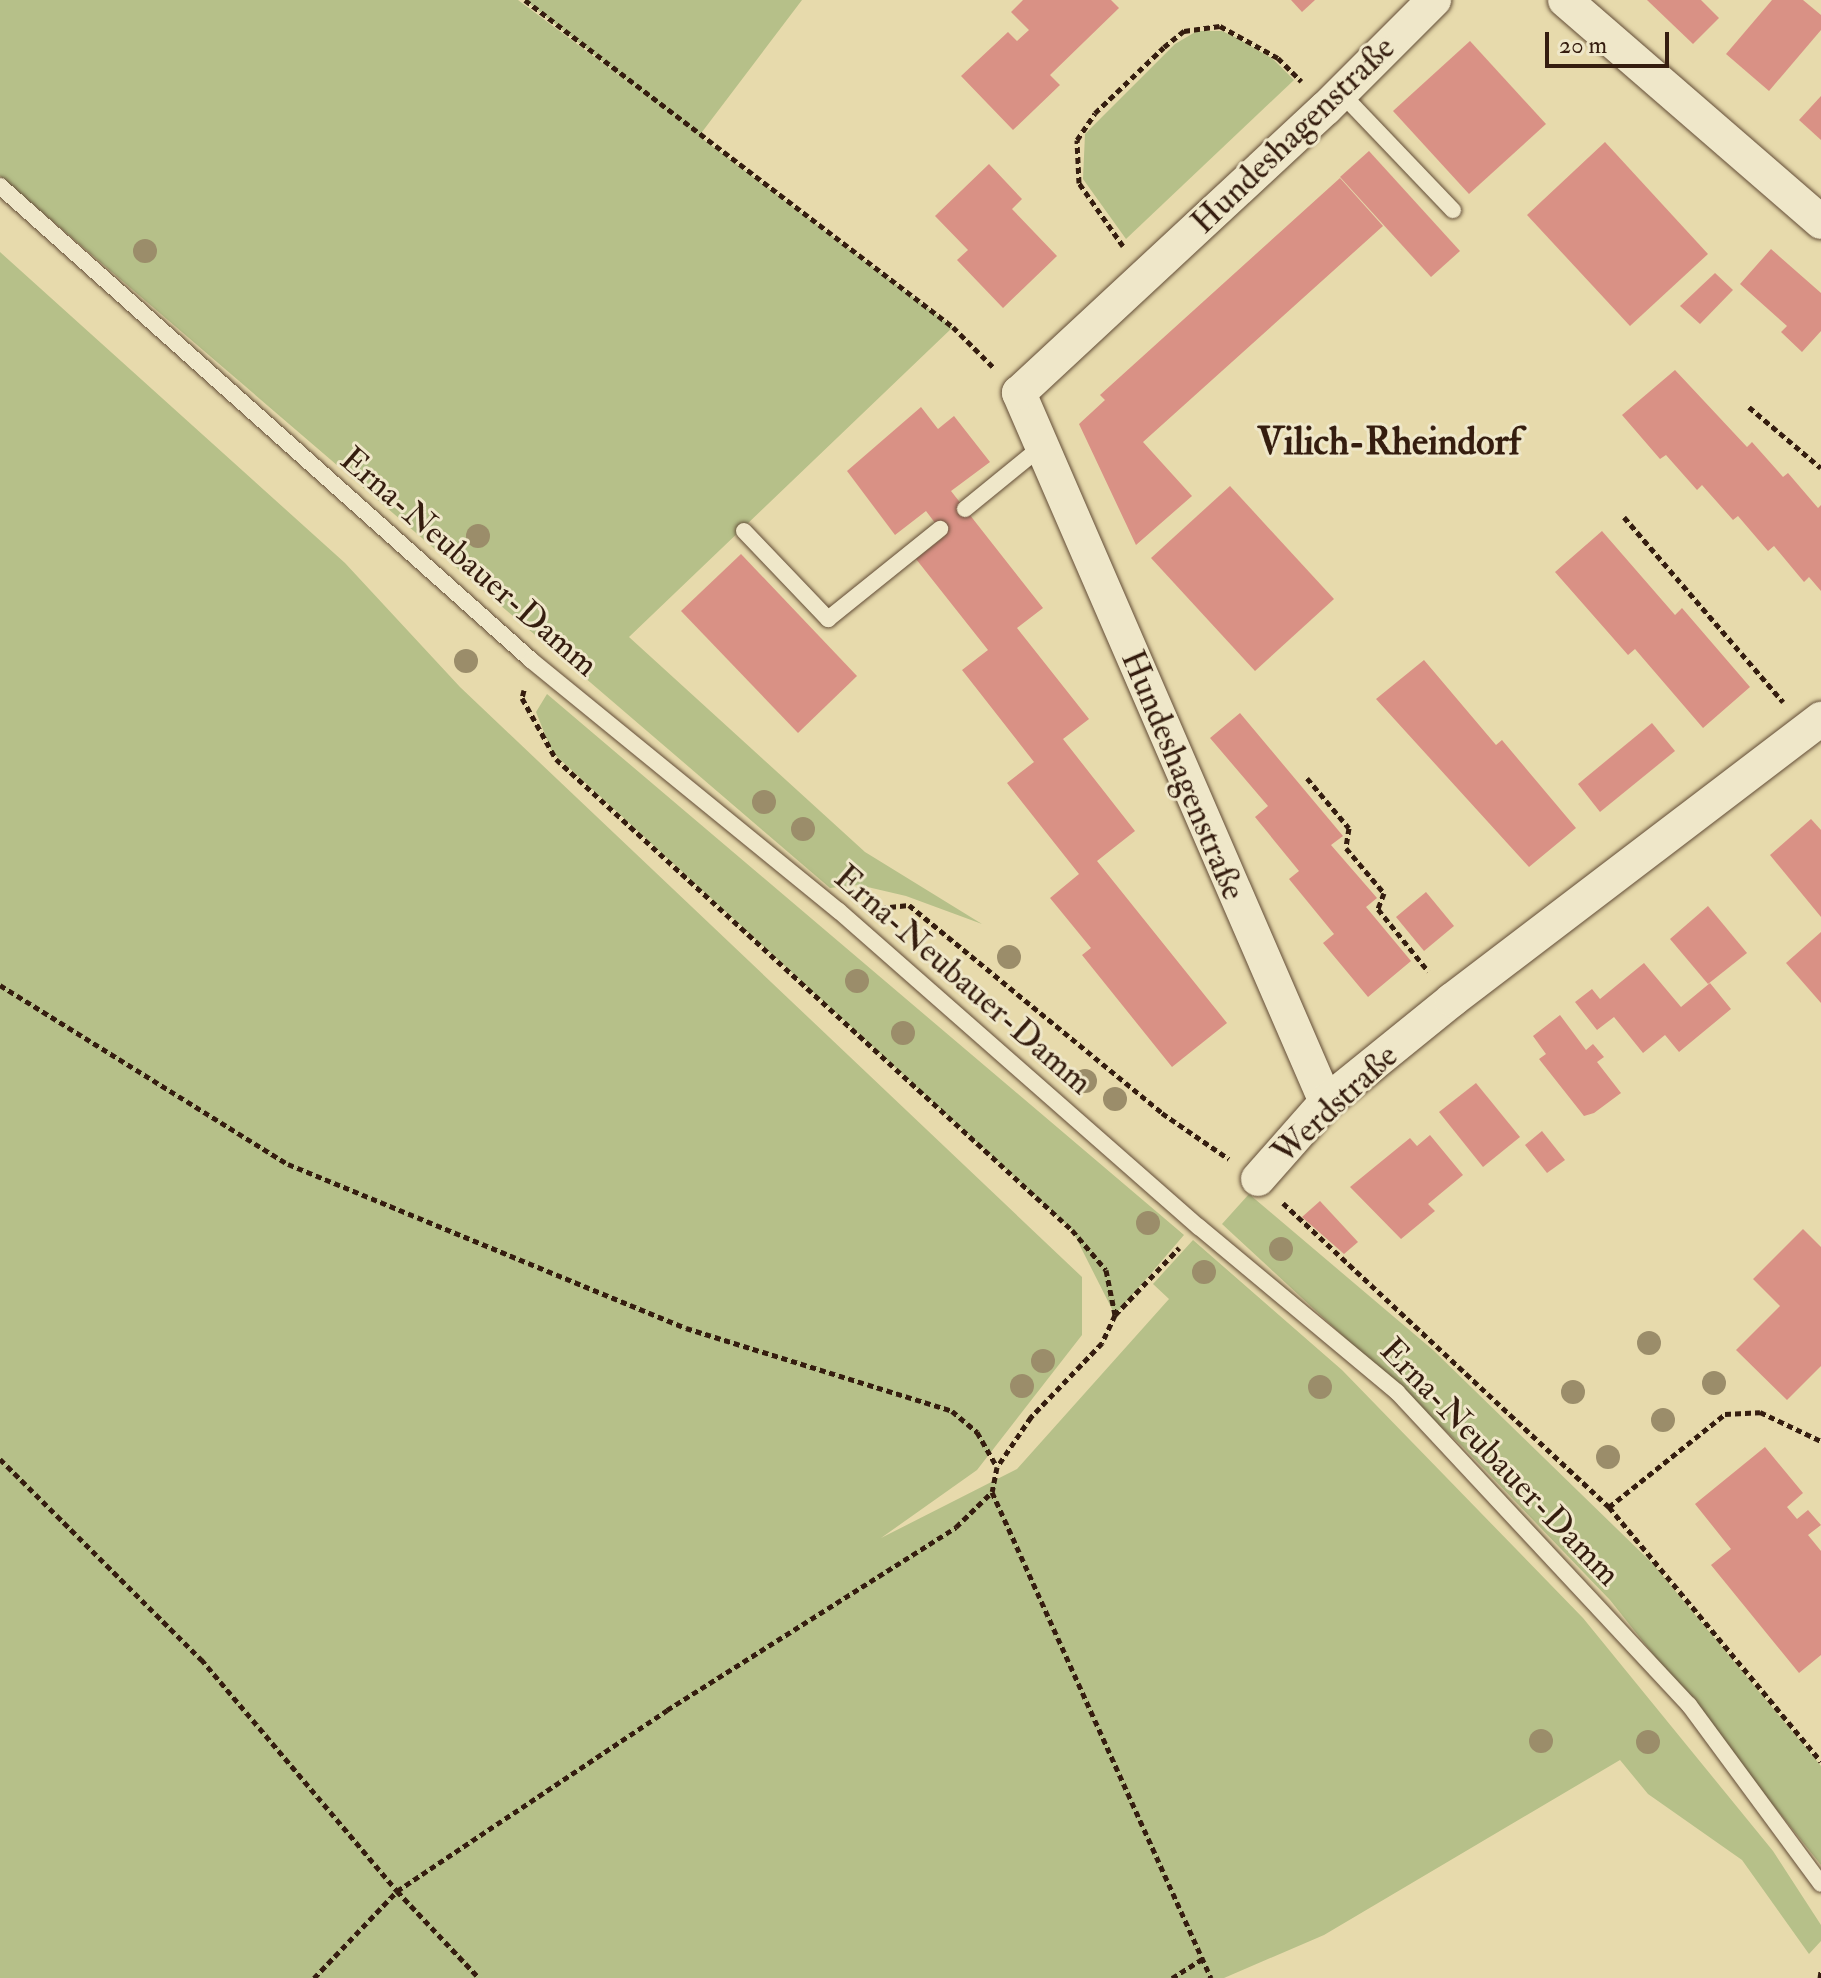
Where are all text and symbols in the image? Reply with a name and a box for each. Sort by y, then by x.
scale bar [1549,16,1673,66]
street label: Hundeshagenstraße [1183,28,1403,242]
text: 20 m [1559,30,1607,61]
district label: Vilich-Rheindorf [1257,420,1521,466]
street label: Erna-Neubauer-Damm [332,439,606,685]
street label: Hundeshagenstraße [1112,644,1254,906]
street label: Erna-Neubauer-Damm [826,857,1100,1103]
street label: Werdstraße [1264,1036,1406,1172]
street label: Erna-Neubauer-Damm [1371,1330,1629,1594]

